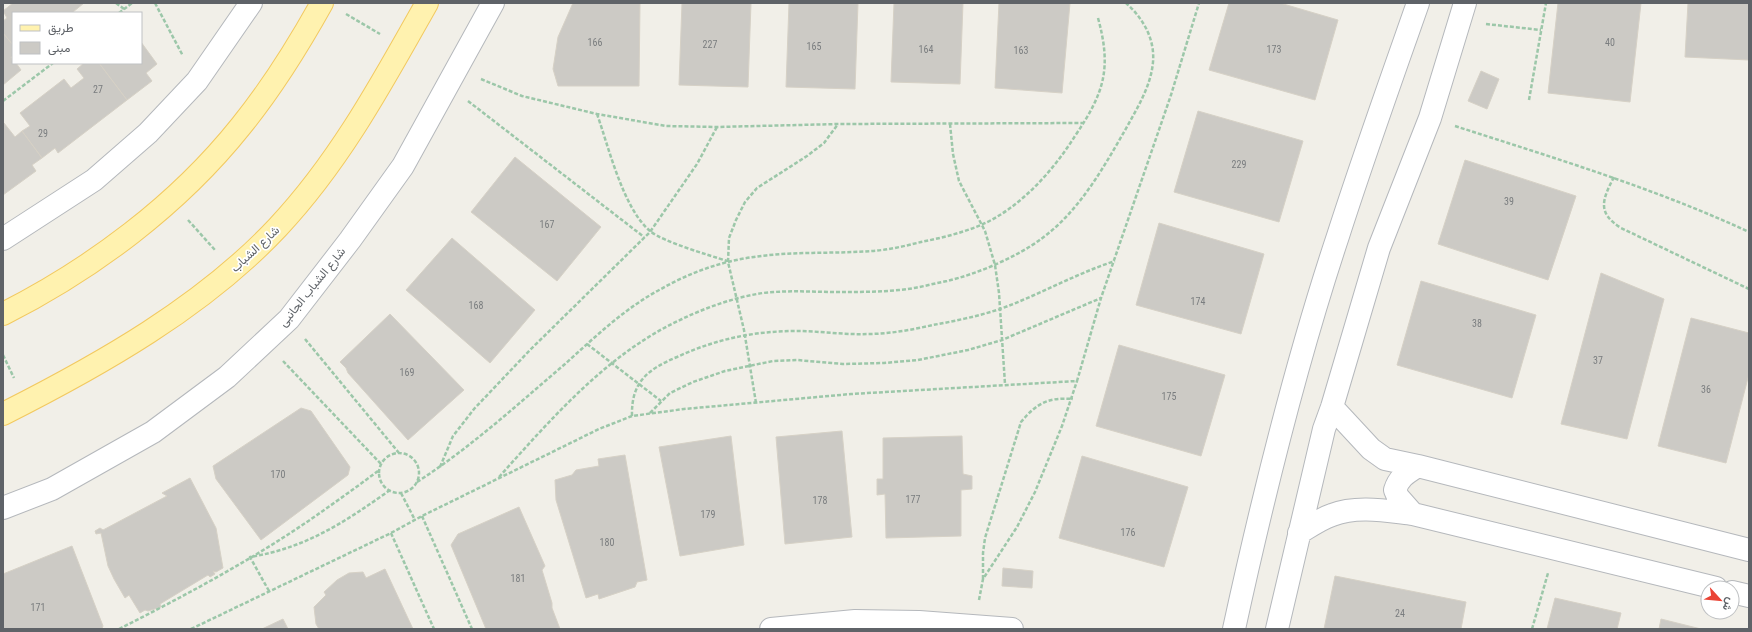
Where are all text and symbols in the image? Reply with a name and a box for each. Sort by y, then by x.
legend [12,12,142,64]
text: طريق [48,21,74,36]
house number: 166 [588,37,602,48]
house number: 40 [1605,37,1615,48]
house number: 227 [703,39,717,50]
text: مبنى [48,41,70,56]
house number: 165 [807,41,821,52]
house number: 164 [919,44,933,55]
house number: 173 [1267,44,1281,55]
house number: 163 [1014,45,1028,56]
house number: 27 [93,84,103,95]
house number: 29 [38,128,48,139]
house number: 229 [1232,159,1246,170]
house number: 39 [1504,196,1514,207]
house number: 167 [540,219,554,230]
street label: شارع الشباب [228,223,283,276]
street label: شارع الشباب الجانبى [276,245,350,331]
house number: 174 [1191,296,1205,307]
house number: 168 [469,300,483,311]
house number: 38 [1472,318,1482,329]
house number: 37 [1593,355,1603,366]
house number: 169 [400,367,414,378]
house number: 36 [1701,384,1711,395]
house number: 175 [1162,391,1176,402]
house number: 170 [271,469,285,480]
house number: 177 [906,494,920,505]
house number: 178 [813,495,827,506]
house number: 179 [701,509,715,520]
house number: 176 [1121,527,1135,538]
house number: 180 [600,537,614,548]
house number: 181 [511,573,525,584]
north arrow [1700,580,1740,620]
text: ش [1720,595,1737,613]
house number: 171 [31,602,45,613]
house number: 24 [1395,608,1405,619]

